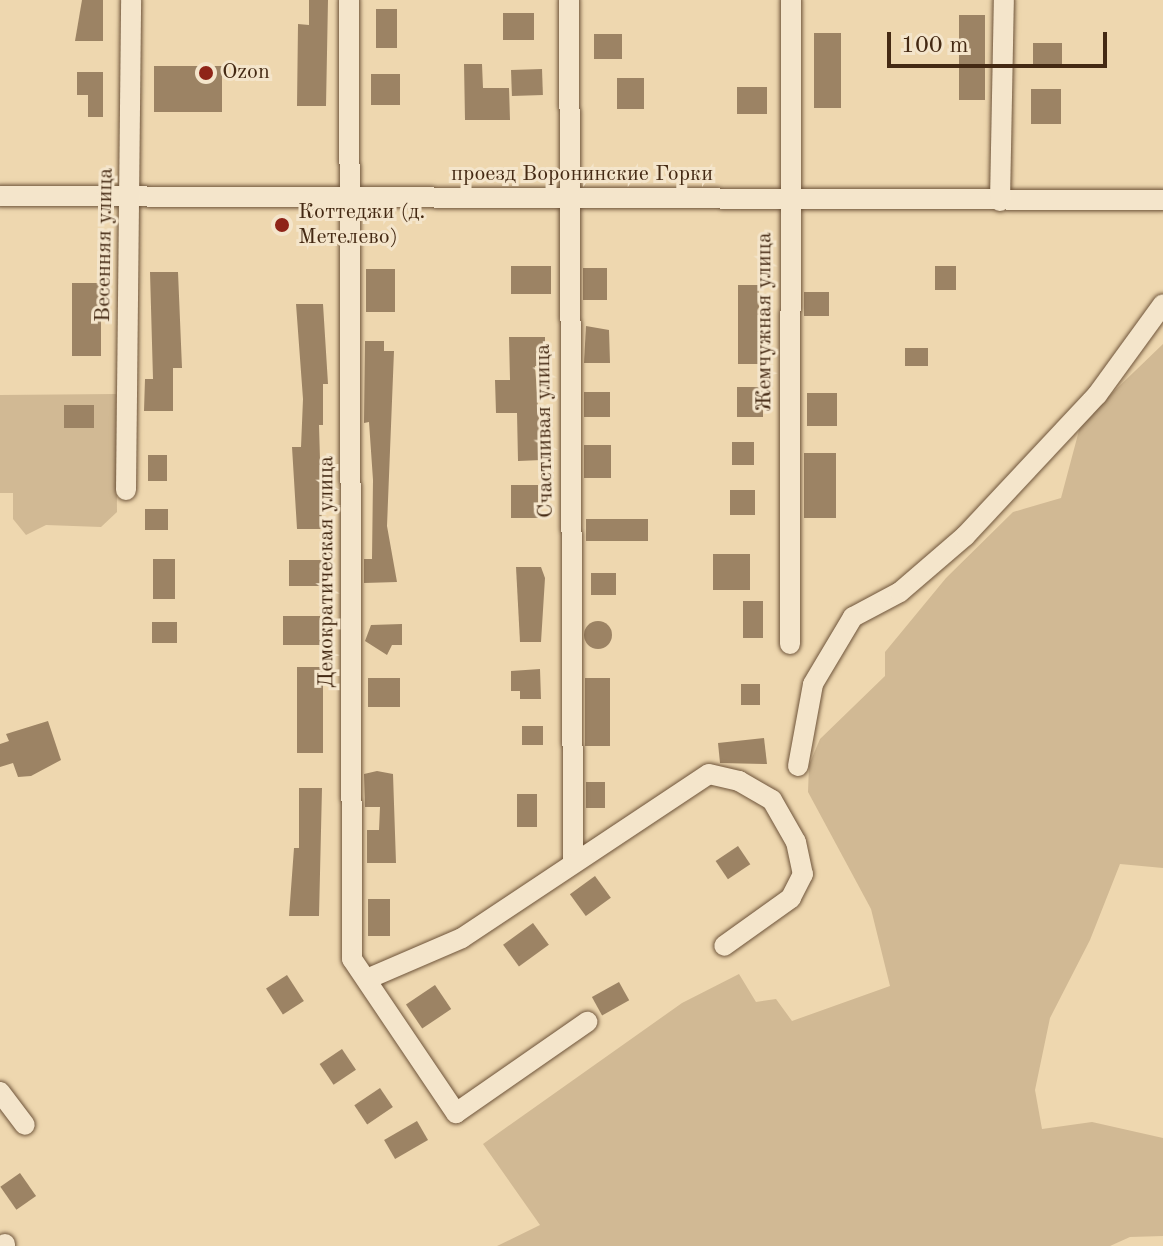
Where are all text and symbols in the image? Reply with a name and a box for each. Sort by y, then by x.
scale bar [891,16,1111,66]
text: 100 m [901,34,969,58]
place label: Ozon [222,60,270,86]
marker: Ozon [197,64,215,82]
street label: проезд Воронинские Горки [451,162,713,188]
street label: Весенняя улица [90,168,120,322]
place label: Коттеджи (д. Метелево) [298,199,425,250]
marker: Коттеджи (д. Метелево) [273,216,291,234]
street label: Жемчужная улица [752,232,778,412]
street label: Счастливая улица [530,344,560,518]
street label: Демократическая улица [314,456,340,688]

